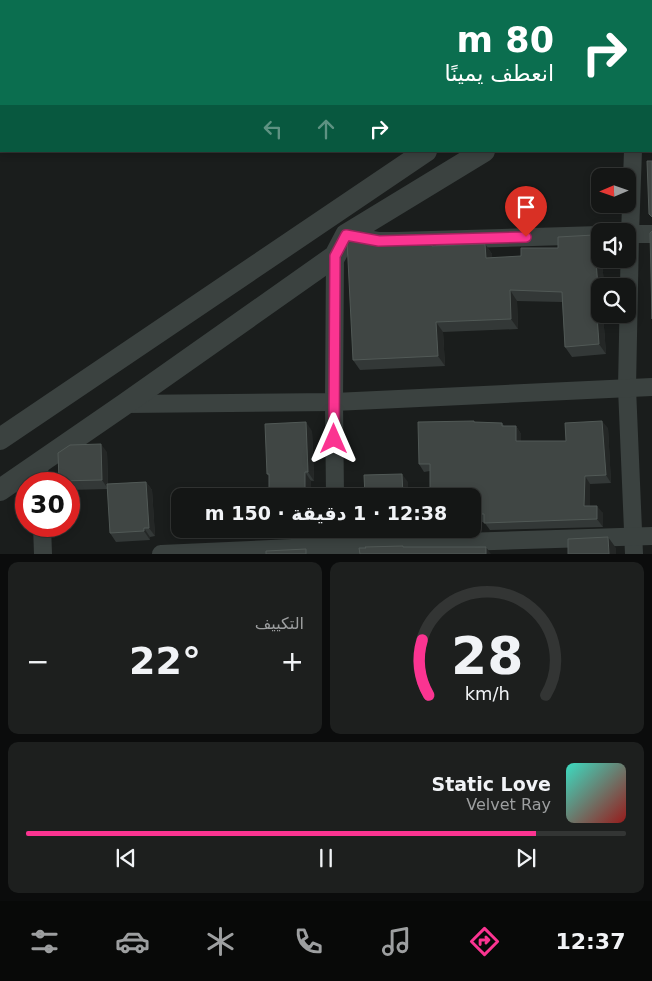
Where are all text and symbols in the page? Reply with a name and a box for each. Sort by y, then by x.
text: 80 m [457,20,554,60]
icon: right [572,20,637,85]
text: انعطف يمينًا [445,61,554,86]
icon: left [259,115,287,143]
icon: ahead [312,115,340,143]
icon: right [365,115,393,143]
north arrow [591,168,636,212]
map controls [591,168,636,323]
pin [505,186,547,237]
icon: arrive [512,193,540,221]
button: sound [591,223,636,268]
button: search [591,278,636,323]
position arrow [307,412,359,464]
speed limit sign: 30 [15,472,80,537]
text: 12:38 · 1 دقيقة · 150 m [205,502,447,524]
text: التكييف [255,614,304,633]
text: 28 [451,626,523,686]
text: 22° [129,639,201,683]
text: − [26,645,49,678]
text: + [281,645,304,678]
text: km/h [464,683,510,704]
text: Static Love [432,773,551,795]
text: Velvet Ray [466,795,551,814]
icon: previous [112,844,140,872]
icon: pause [312,844,340,872]
icon: next [512,844,540,872]
icon: filters [27,924,62,959]
icon: car [115,924,150,959]
icon: climate [203,924,238,959]
icon: phone [291,924,326,959]
icon: music [379,924,414,959]
icon: directions [467,924,502,959]
text: 12:37 [555,929,625,954]

